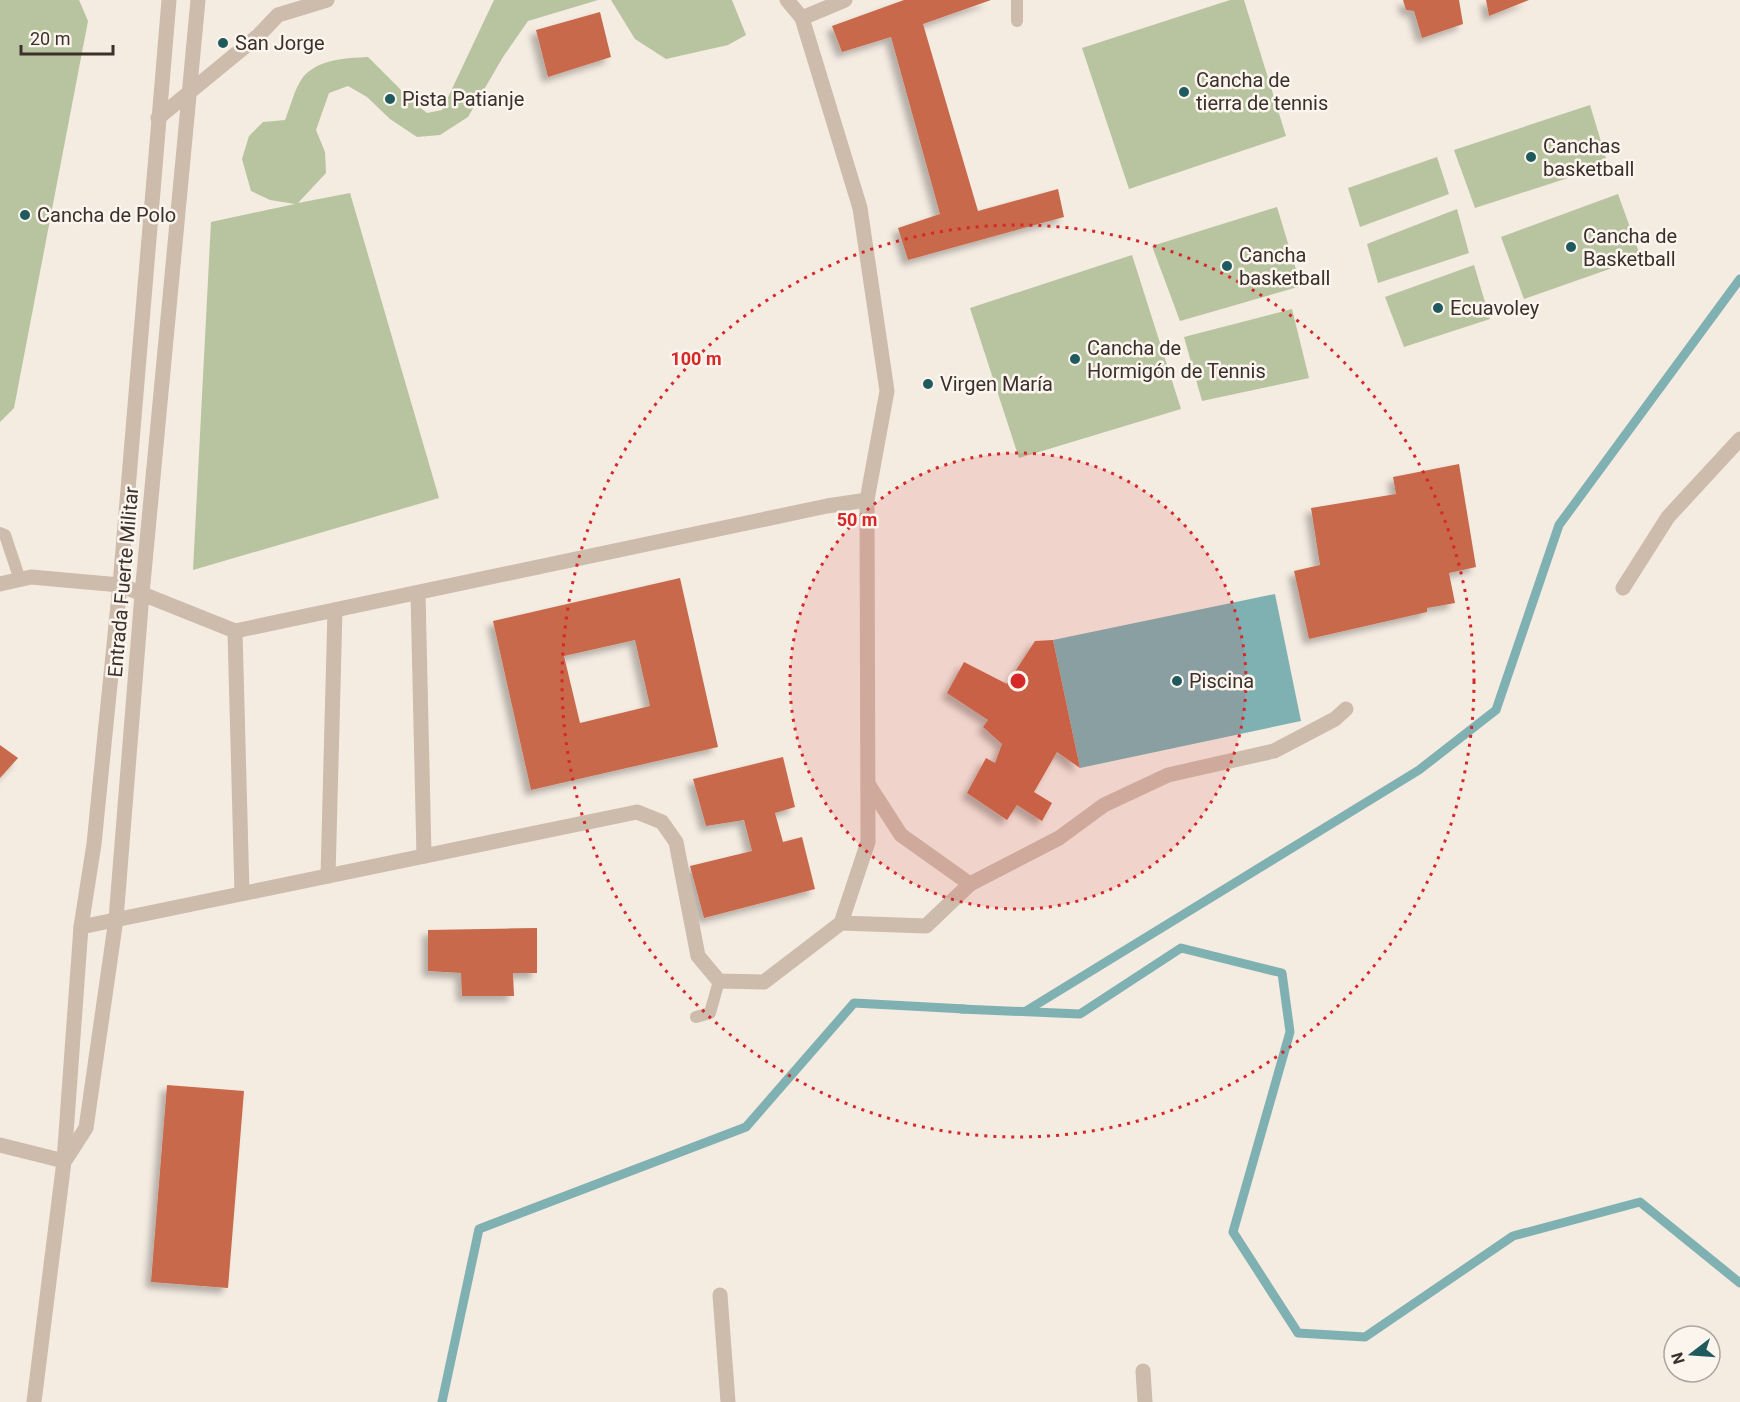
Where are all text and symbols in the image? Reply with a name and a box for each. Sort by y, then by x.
scale bar [21,18,112,56]
text: 20 m [30,28,70,49]
place label: San Jorge [235,31,325,55]
marker: San Jorge [216,36,230,50]
place label: Cancha de tierra de tennis [1196,68,1328,115]
marker: Cancha de tierra de tennis [1177,85,1191,99]
place label: Pista Patianje [402,87,524,111]
marker: Pista Patianje [383,92,397,106]
place label: Canchas basketball [1543,134,1634,181]
marker: Canchas basketball [1524,150,1538,164]
place label: Cancha de Polo [37,203,176,227]
marker: Cancha de Polo [18,208,32,222]
place label: Cancha de Basketball [1583,224,1677,271]
marker: Cancha de Basketball [1564,240,1578,254]
place label: Cancha basketball [1239,243,1330,290]
marker: Cancha basketball [1220,259,1234,273]
place label: Ecuavoley [1450,296,1540,320]
marker: Ecuavoley [1431,301,1445,315]
place label: Cancha de Hormigón de Tennis [1087,336,1266,383]
text: 100 m [670,348,722,369]
marker: Cancha de Hormigón de Tennis [1068,352,1082,366]
place label: Virgen María [940,372,1053,396]
marker: Virgen María [921,377,935,391]
street label: Entrada Fuerte Militar [103,485,143,678]
text: 50 m [837,509,877,530]
place label: Piscina [1189,669,1254,693]
centre of rings [1008,671,1028,691]
marker: Piscina [1170,674,1184,688]
north arrow [1662,1324,1722,1384]
text: N [1667,1350,1689,1366]

